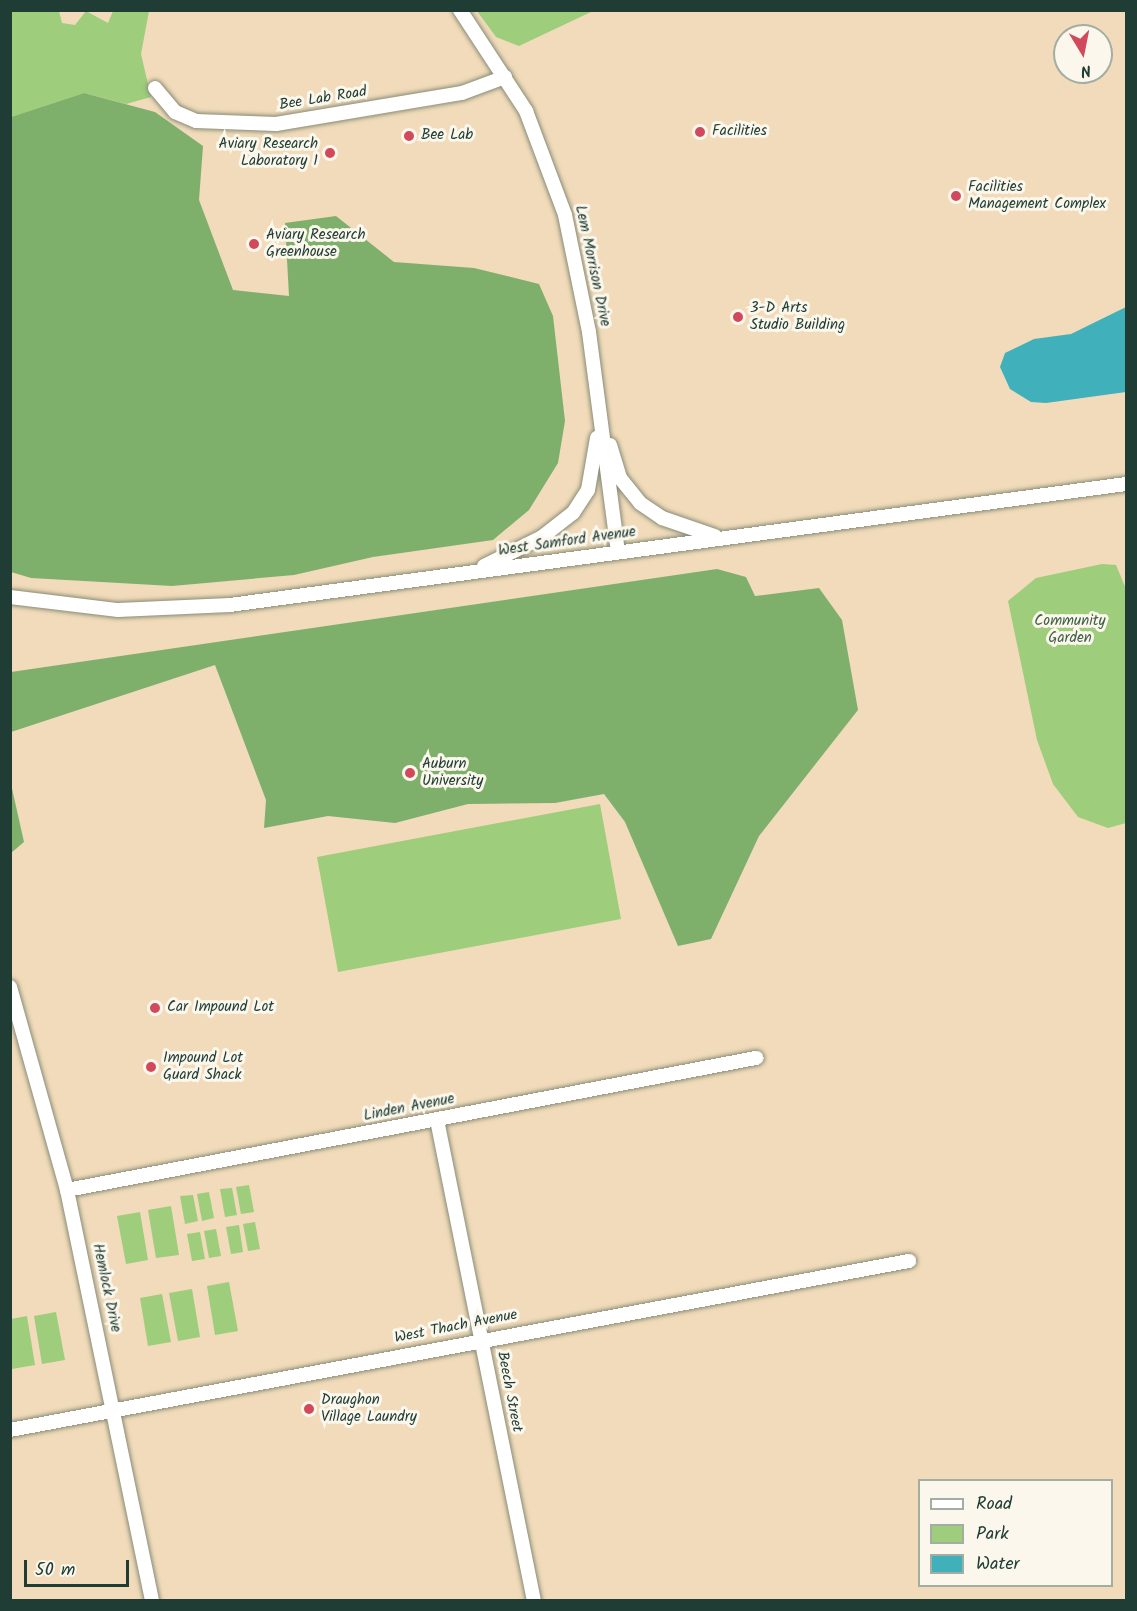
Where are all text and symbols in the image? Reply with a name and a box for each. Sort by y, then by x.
north arrow [1053,24,1113,84]
text: N [1079,57,1093,83]
street label: Bee Lab Road [278,83,368,115]
place label: Facilities [712,123,767,141]
marker: Facilities [693,125,707,139]
place label: Bee Lab [421,127,473,145]
marker: Bee Lab [402,129,416,143]
place label: Aviary Research Laboratory 1 [219,135,318,170]
marker: Aviary Research Laboratory 1 [323,146,337,160]
place label: Facilities Management Complex [968,178,1106,213]
marker: Facilities Management Complex [949,189,963,203]
street label: Lem Morrison Drive [570,204,614,328]
place label: Aviary Research Greenhouse [266,226,365,261]
marker: Aviary Research Greenhouse [247,237,261,251]
place label: 3-D Arts Studio Building [750,299,845,334]
marker: 3-D Arts Studio Building [731,310,745,324]
street label: West Samford Avenue [497,523,637,561]
park label: Community Garden [1034,612,1106,647]
place label: Auburn University [422,755,483,790]
marker: Auburn University [403,766,417,780]
place label: Car Impound Lot [167,999,274,1017]
marker: Car Impound Lot [148,1001,162,1015]
place label: Impound Lot Guard Shack [163,1049,243,1084]
marker: Impound Lot Guard Shack [144,1060,158,1074]
street label: Linden Avenue [362,1090,456,1126]
street label: Hemlock Drive [88,1242,124,1334]
street label: West Thach Avenue [393,1306,519,1348]
street label: Beech Street [492,1350,526,1434]
place label: Draughon Village Laundry [321,1391,417,1426]
marker: Draughon Village Laundry [302,1402,316,1416]
legend [918,1479,1113,1587]
text: Road [976,1490,1012,1519]
text: Park [976,1520,1009,1549]
scale bar [27,1548,132,1586]
text: Water [976,1550,1020,1579]
text: 50 m [35,1556,75,1585]

